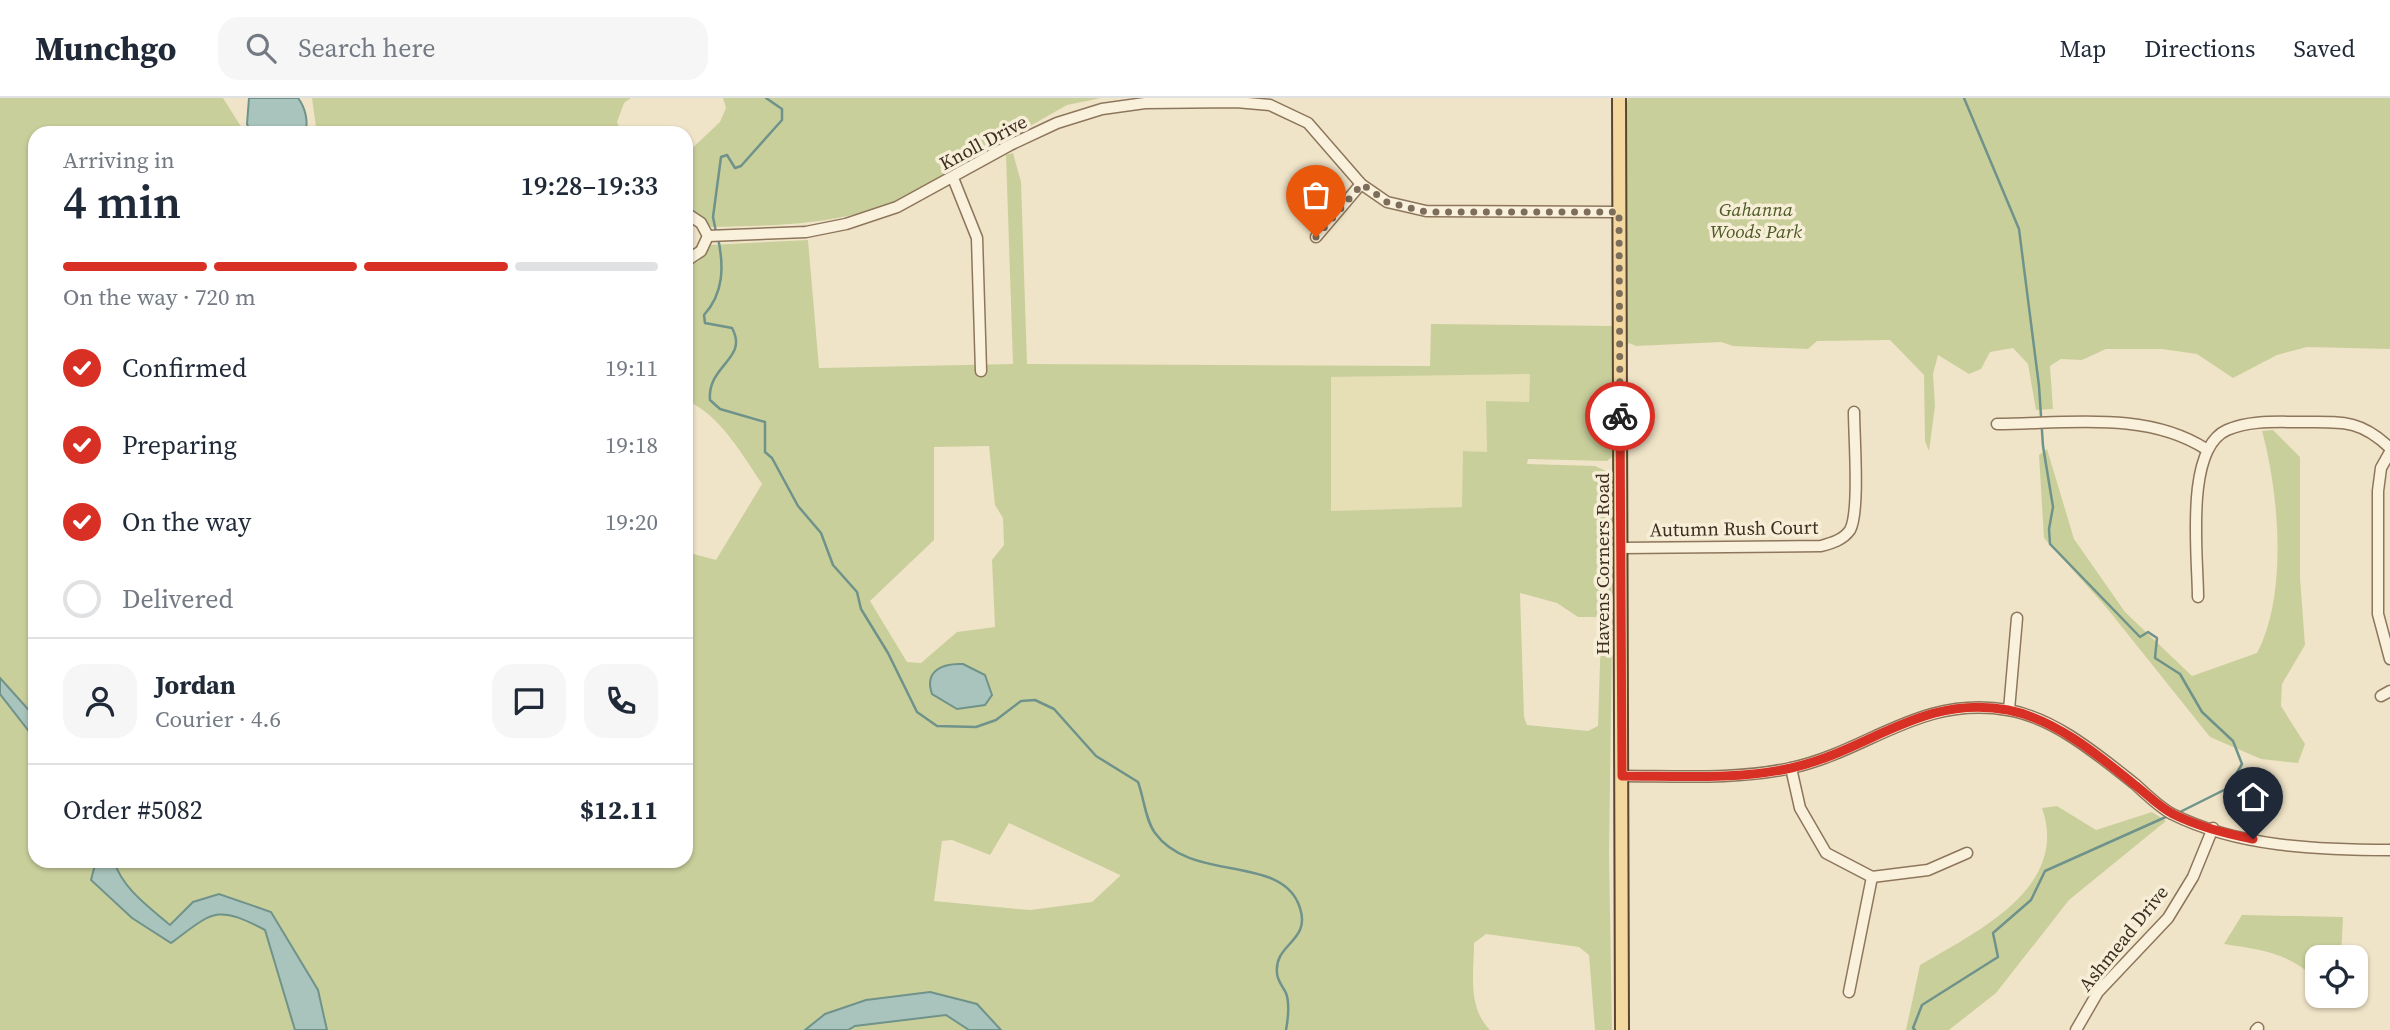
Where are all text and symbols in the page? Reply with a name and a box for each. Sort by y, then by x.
search box [218,17,708,80]
text: Munchgo [35,26,176,71]
icon: search [242,29,280,67]
text: Search here [298,30,435,66]
text: Map [2059,32,2106,65]
text: Directions [2144,32,2255,65]
text: Saved [2293,32,2355,65]
street label: Knoll Drive [935,108,1031,176]
text: Arriving in [63,144,175,176]
pin [1286,165,1346,237]
text: 19:28–19:33 [521,168,658,204]
text: 4 min [63,170,181,233]
icon: bag [1297,176,1335,214]
park label: Gahanna Woods Park [1710,196,1802,244]
text: On the way · 720 m [63,281,256,313]
icon: check [63,349,101,387]
text: Confirmed [122,350,247,386]
text: 19:11 [605,352,658,384]
courier [1585,381,1655,451]
icon: bike [1601,397,1639,435]
icon: check [63,426,101,464]
text: Preparing [122,427,237,463]
text: 19:18 [605,429,658,461]
street label: Havens Corners Road [1589,473,1615,655]
icon: check [63,503,101,541]
text: On the way [122,504,251,540]
text: 19:20 [605,506,658,538]
street label: Autumn Rush Court [1649,514,1819,542]
text: Delivered [122,581,233,617]
button: person [63,664,137,738]
button: chat [492,664,566,738]
button: phone [584,664,658,738]
text: Jordan [155,667,236,703]
text: Courier · 4.6 [155,703,281,735]
pin [2223,767,2283,839]
icon: home [2234,778,2272,816]
text: Order #5082 [63,792,203,828]
text: $12.11 [580,792,658,828]
street label: Ashmead Drive [2072,880,2174,996]
map controls [2305,945,2368,1008]
button: locate [2305,945,2368,1008]

